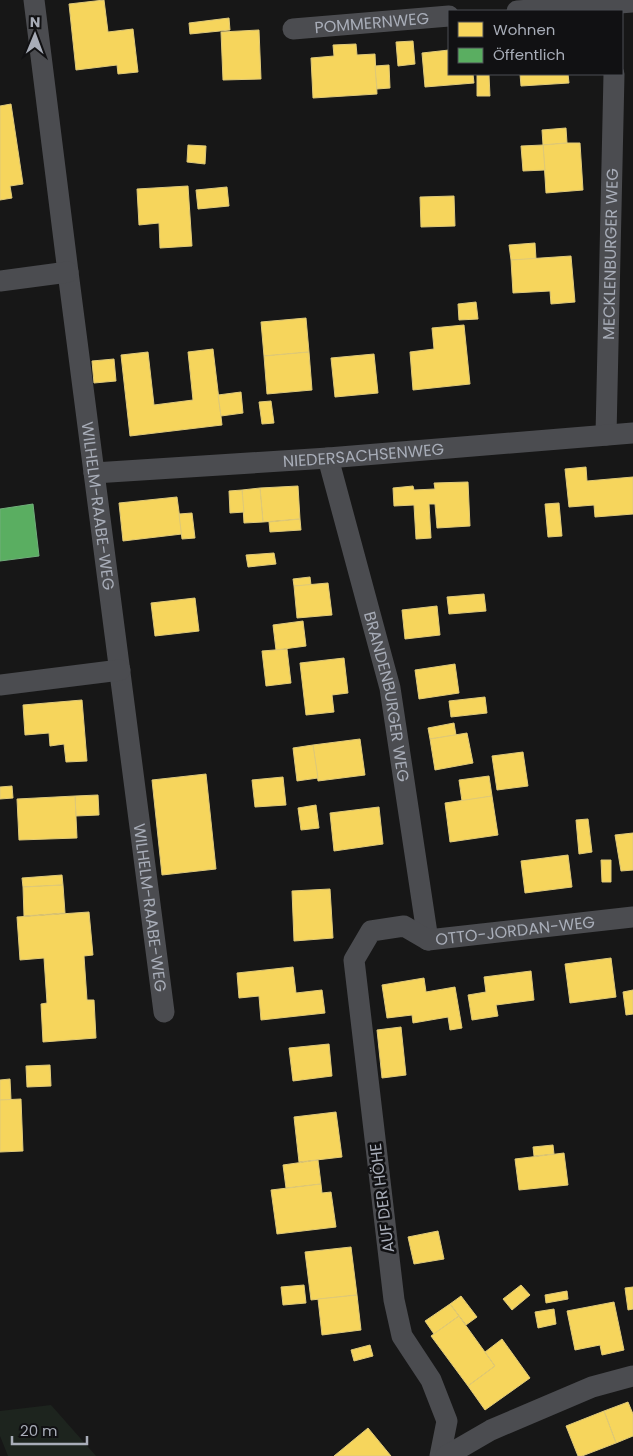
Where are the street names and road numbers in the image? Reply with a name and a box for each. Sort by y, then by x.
street label: POMMERNWEG [314,6,430,39]
street label: MECKLENBURGER WEG [597,168,623,340]
street label: WILHELM-RAABE-WEG [76,420,121,592]
street label: NIEDERSACHSENWEG [282,437,445,472]
street label: BRANDENBURGER WEG [358,609,415,783]
street label: WILHELM-RAABE-WEG [128,822,173,993]
street label: OTTO-JORDAN-WEG [434,910,596,951]
street label: AUF DER HÖHE [364,1142,400,1254]

